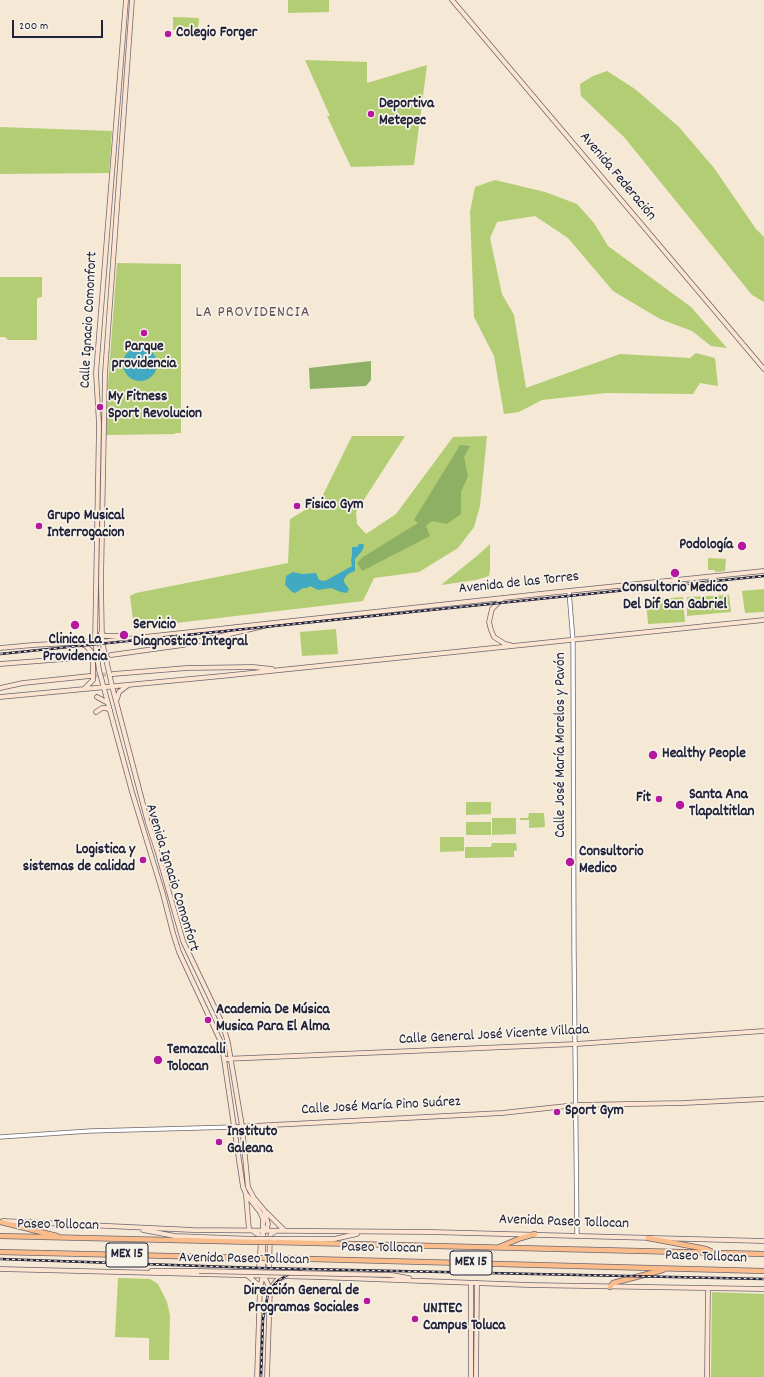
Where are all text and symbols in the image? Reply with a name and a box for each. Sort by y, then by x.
scale bar [14,12,105,38]
text: 200 m [19,18,48,35]
place label: Colegio Forger [176,25,257,43]
marker: Colegio Forger [163,29,173,39]
place label: Deportiva Metepec [379,96,434,131]
marker: Deportiva Metepec [366,109,376,119]
street label: Avenida Federación [575,129,659,225]
street label: Calle Ignacio Comonfort [77,251,103,389]
district label: LA PROVIDENCIA [196,304,310,324]
marker: Parque providencia [139,328,149,338]
place label: Parque providencia [112,339,176,374]
place label: My Fitness Sport Revolucion [108,389,202,424]
marker: My Fitness Sport Revolucion [95,402,105,412]
place label: Fisico Gym [305,497,364,515]
marker: Fisico Gym [292,501,302,511]
place label: Grupo Musical Interrogacion [47,508,125,543]
marker: Grupo Musical Interrogacion [34,521,44,531]
place label: Podología [679,537,733,555]
marker: Podología [736,540,748,552]
marker: Consultorio Medico Del Dif San Gabriel [669,567,681,579]
street label: Avenida de las Torres [458,569,580,599]
place label: Consultorio Medico Del Dif San Gabriel [622,580,728,615]
place label: Servicio Diagnostico Integral [133,617,248,652]
marker: Clinica La Providencia [69,619,81,631]
marker: Servicio Diagnostico Integral [118,629,130,641]
place label: Clinica La Providencia [43,632,107,667]
street label: Calle José María Morelos y Pavón [553,652,571,838]
place label: Healthy People [662,746,746,764]
marker: Healthy People [647,749,659,761]
place label: Santa Ana Tlapaltitlan [689,787,754,822]
place label: Fit [636,790,651,808]
marker: Fit [654,794,664,804]
marker: Santa Ana Tlapaltitlan [674,799,686,811]
street label: Avenida Ignacio Comonfort [140,802,202,954]
place label: Logistica y sistemas de calidad [23,842,135,877]
place label: Consultorio Medico [579,844,644,879]
marker: Logistica y sistemas de calidad [138,855,148,865]
marker: Consultorio Medico [564,856,576,868]
place label: Academia De Música Musica Para El Alma [216,1002,330,1037]
marker: Academia De Música Musica Para El Alma [203,1015,213,1025]
street label: Calle General José Vicente Villada [398,1022,590,1050]
place label: Temazcalli Tolocan [167,1042,226,1077]
marker: Temazcalli Tolocan [152,1054,164,1066]
street label: Calle José María Pino Suárez [301,1094,461,1120]
place label: Sport Gym [565,1103,624,1121]
marker: Sport Gym [552,1107,562,1117]
place label: Instituto Galeana [227,1124,277,1159]
marker: Instituto Galeana [214,1137,224,1147]
street label: Avenida Paseo Tollocan [499,1212,629,1234]
street label: Paseo Tollocan [17,1216,99,1236]
street label: Paseo Tollocan [341,1239,423,1259]
road number: MEX 15 [106,1243,148,1267]
street label: Paseo Tollocan [665,1248,747,1268]
street label: Avenida Paseo Tollocan [179,1250,309,1270]
road number: MEX 15 [450,1251,492,1275]
place label: Dirección General de Programas Sociales [244,1283,359,1318]
marker: Dirección General de Programas Sociales [362,1296,372,1306]
place label: UNITEC Campus Toluca [423,1301,505,1336]
marker: UNITEC Campus Toluca [410,1314,420,1324]

